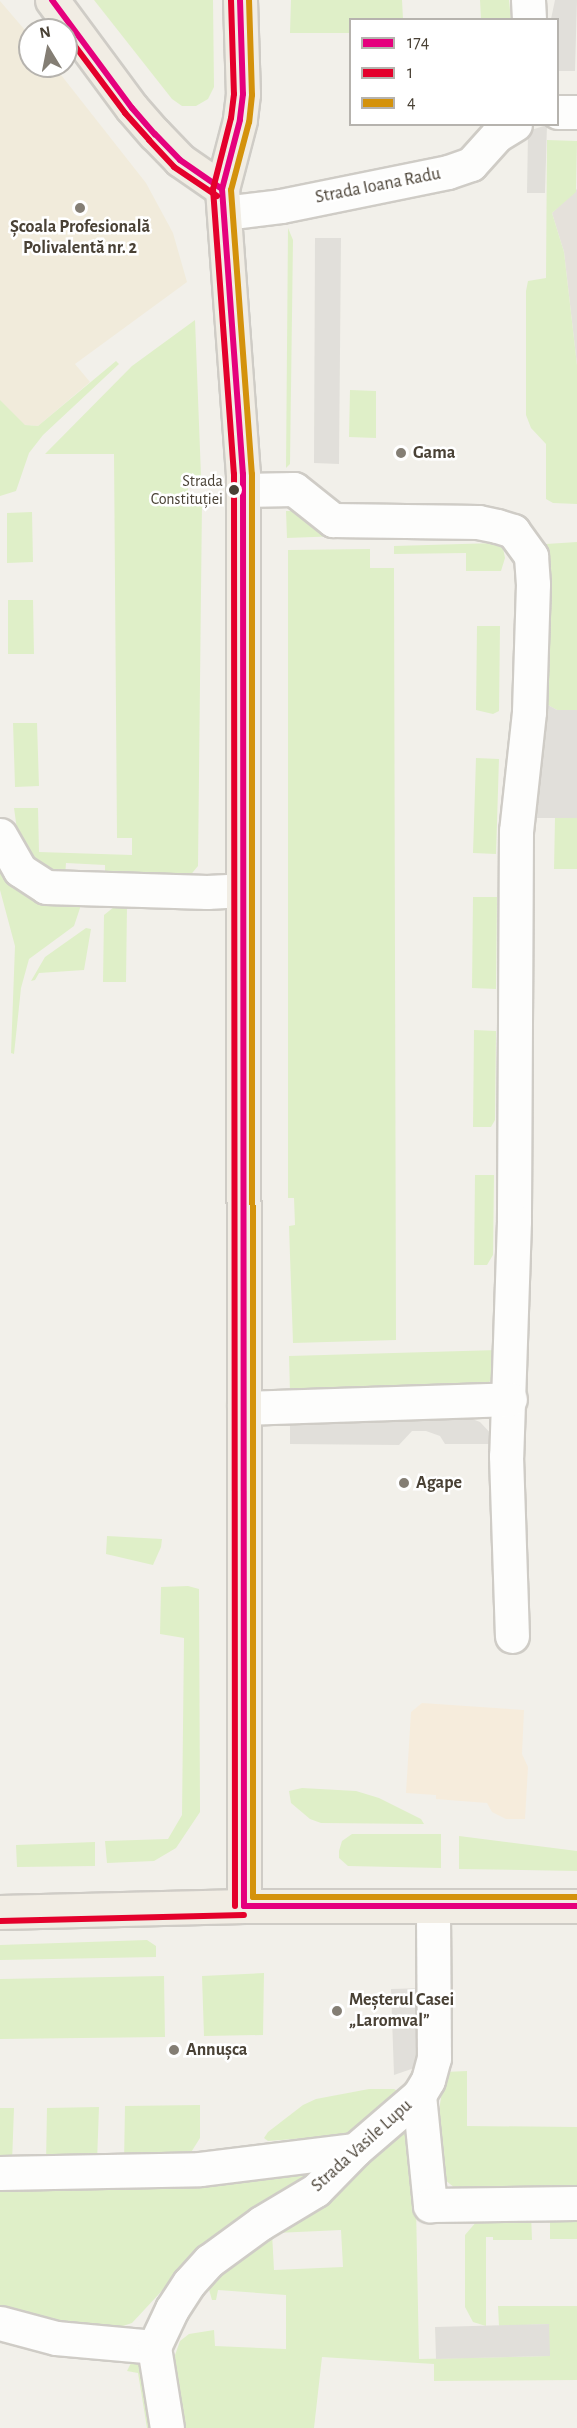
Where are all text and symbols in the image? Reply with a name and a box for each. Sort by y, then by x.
north arrow [18,18,78,78]
legend [349,18,559,126]
text: N [38,23,52,41]
text: 174 [407,34,429,52]
text: 1 [407,64,413,82]
text: 4 [407,94,416,112]
street label: Strada Ioana Radu [313,163,443,209]
marker: Școala Profesională Polivalentă nr. 2 [73,201,87,215]
place label: Școala Profesională Polivalentă nr. 2 [10,217,150,260]
place label: Gama [413,442,455,464]
marker: Gama [394,446,408,460]
place label: Strada Constituției [151,471,223,509]
marker: Strada Constituției [228,484,240,496]
place label: Agape [416,1472,462,1494]
marker: Agape [397,1476,411,1490]
place label: Meșterul Casei „Laromval” [349,1990,454,2032]
marker: Meșterul Casei „Laromval” [330,2004,344,2018]
place label: Annușca [186,2039,247,2061]
marker: Annușca [167,2043,181,2057]
street label: Strada Vasile Lupu [307,2095,417,2197]

